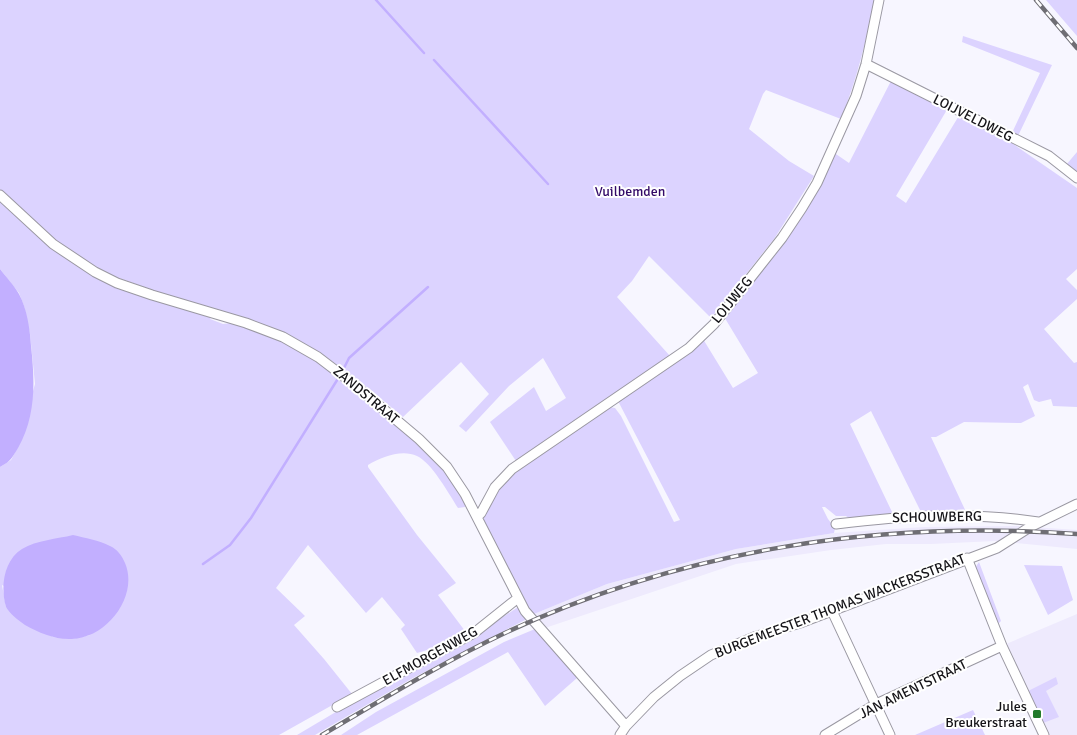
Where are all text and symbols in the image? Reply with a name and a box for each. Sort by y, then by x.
street label: LOIJVELDWEG [930,91,1016,145]
park label: Vuilbemden [595,183,665,200]
street label: LOIJWEG [708,273,756,327]
street label: ZANDSTRAAT [330,362,403,428]
street label: SCHOUWBERG [892,508,982,526]
street label: BURGEMEESTER THOMAS WACKERSSTRAAT [712,550,968,662]
street label: ELFMORGENWEG [379,623,481,689]
street label: JAN AMENTSTRAAT [857,656,970,722]
place label: Jules Breukerstraat [945,698,1027,731]
marker: Jules Breukerstraat [1031,708,1043,720]

